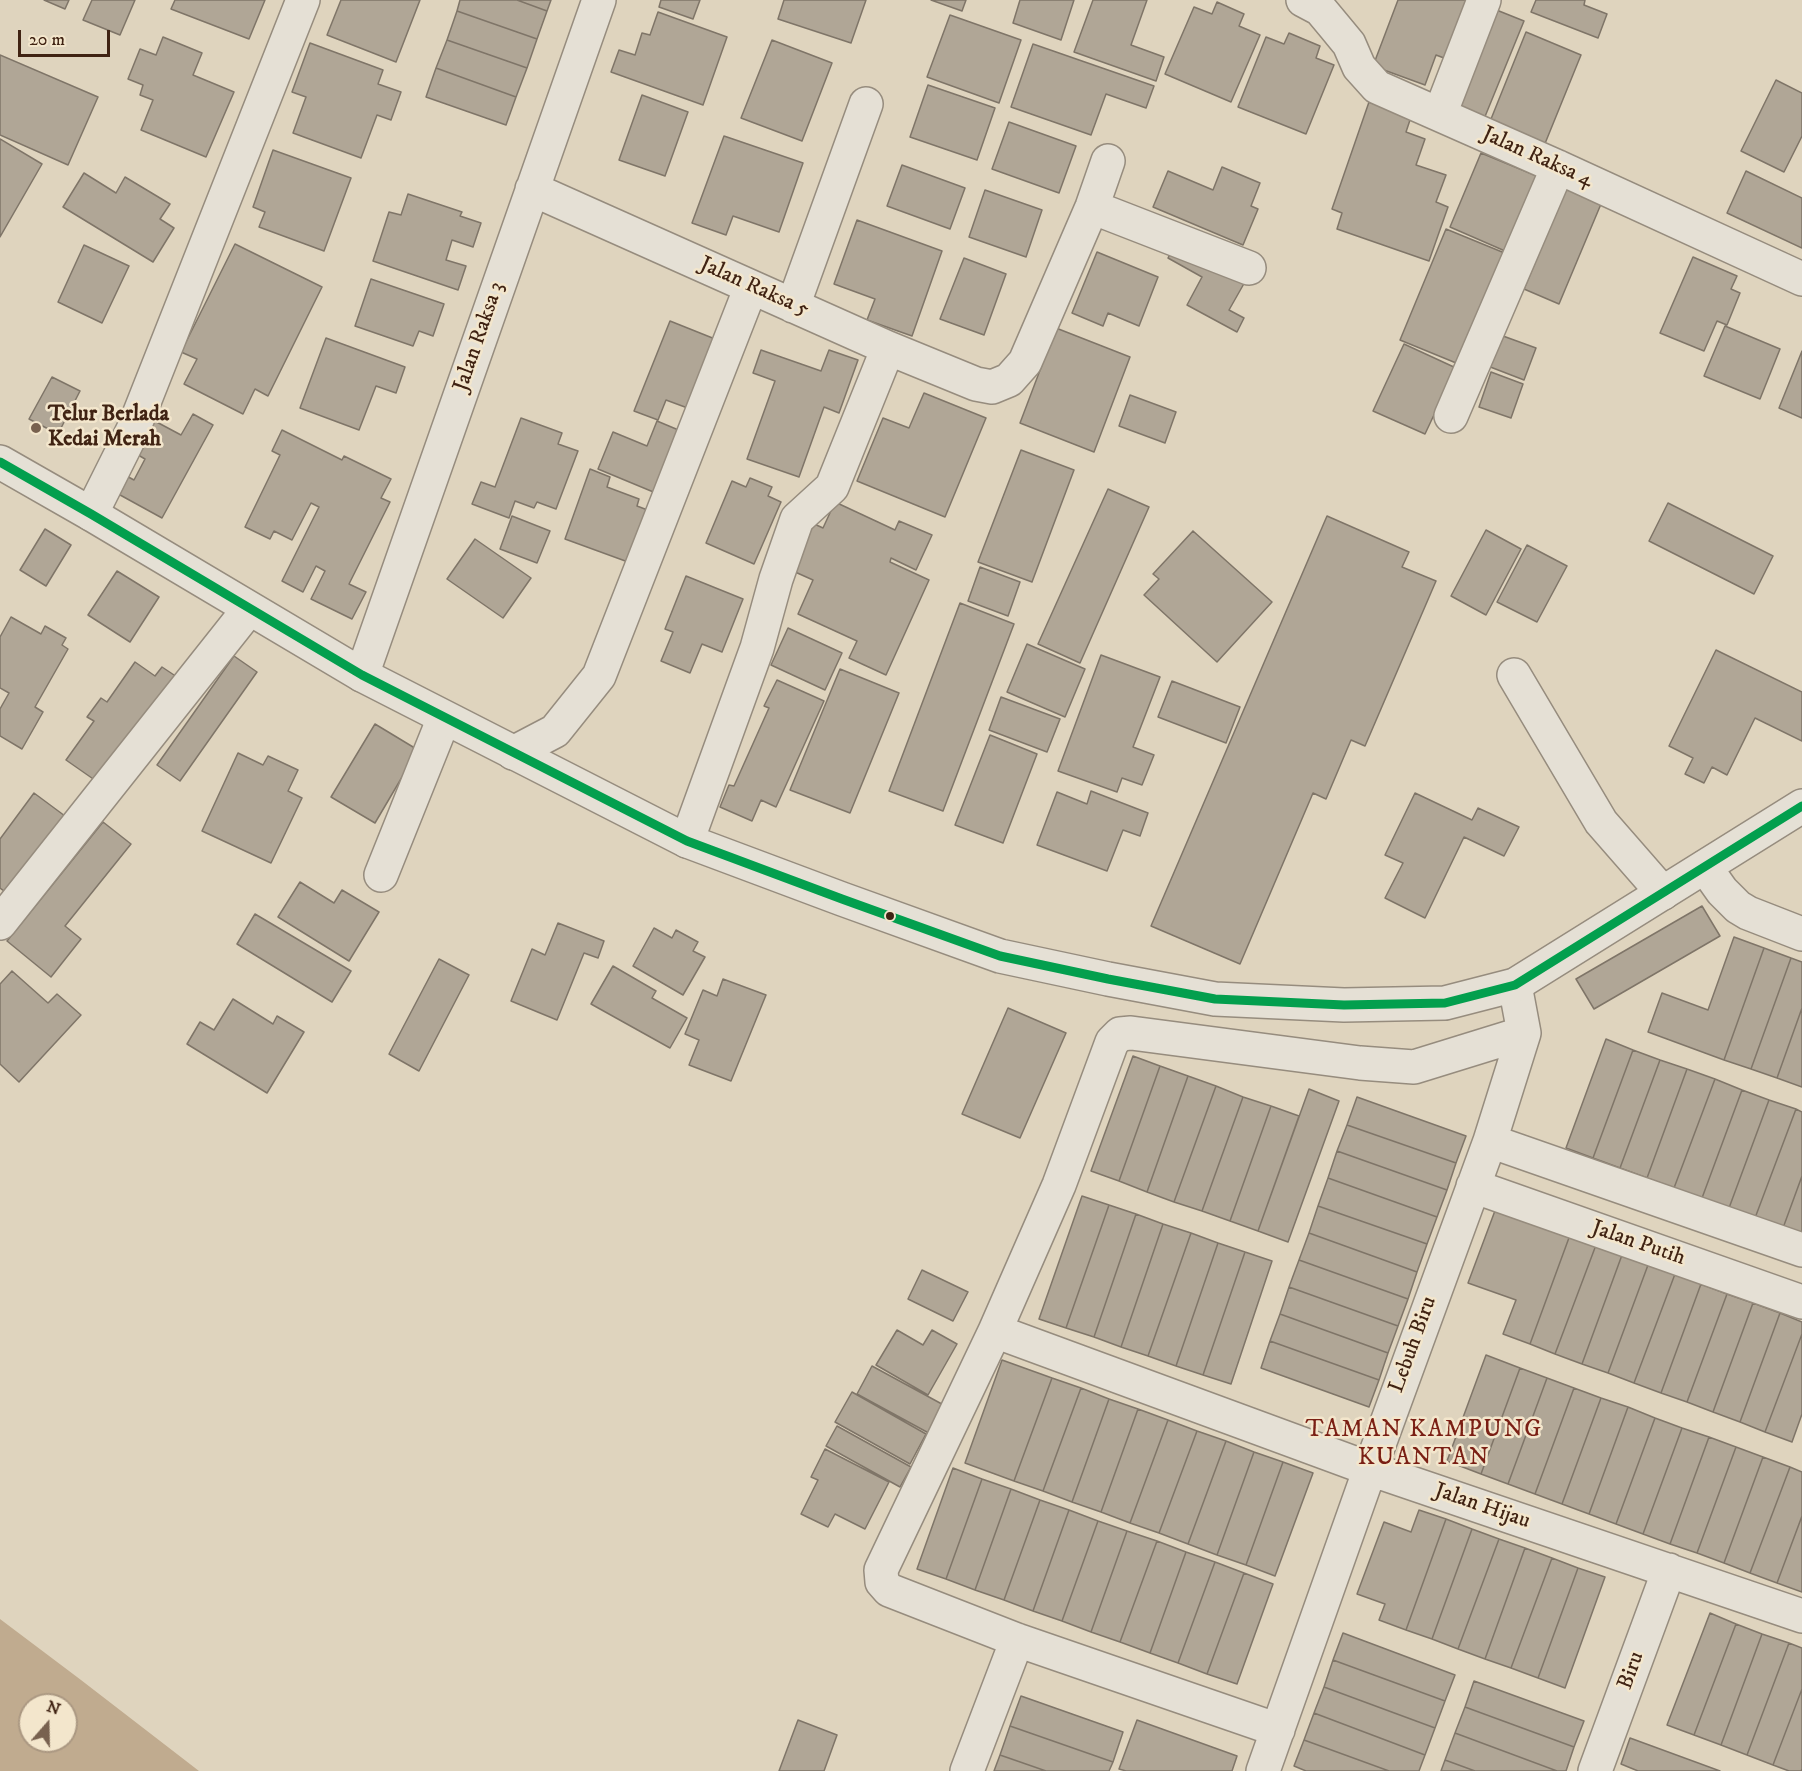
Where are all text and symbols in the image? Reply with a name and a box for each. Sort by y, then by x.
scale bar [21,18,112,56]
text: 20 m [29,29,65,51]
street label: Jalan Raksa 4 [1477,122,1597,194]
street label: Jalan Raksa 5 [695,252,813,324]
street label: Jalan Raksa 3 [449,279,511,395]
place label: Telur Berlada Kedai Merah [48,402,169,454]
marker: Telur Berlada Kedai Merah [29,421,43,435]
unlabelled marker [884,910,896,922]
street label: Jalan Putih [1588,1216,1688,1272]
street label: Lebuh Biru [1384,1293,1444,1397]
district label: TAMAN KAMPUNG KUANTAN [1305,1417,1543,1473]
street label: Jalan Hijau [1431,1478,1533,1536]
street label: Biru [1613,1648,1651,1694]
north arrow [18,1693,78,1753]
text: N [44,1696,63,1720]

